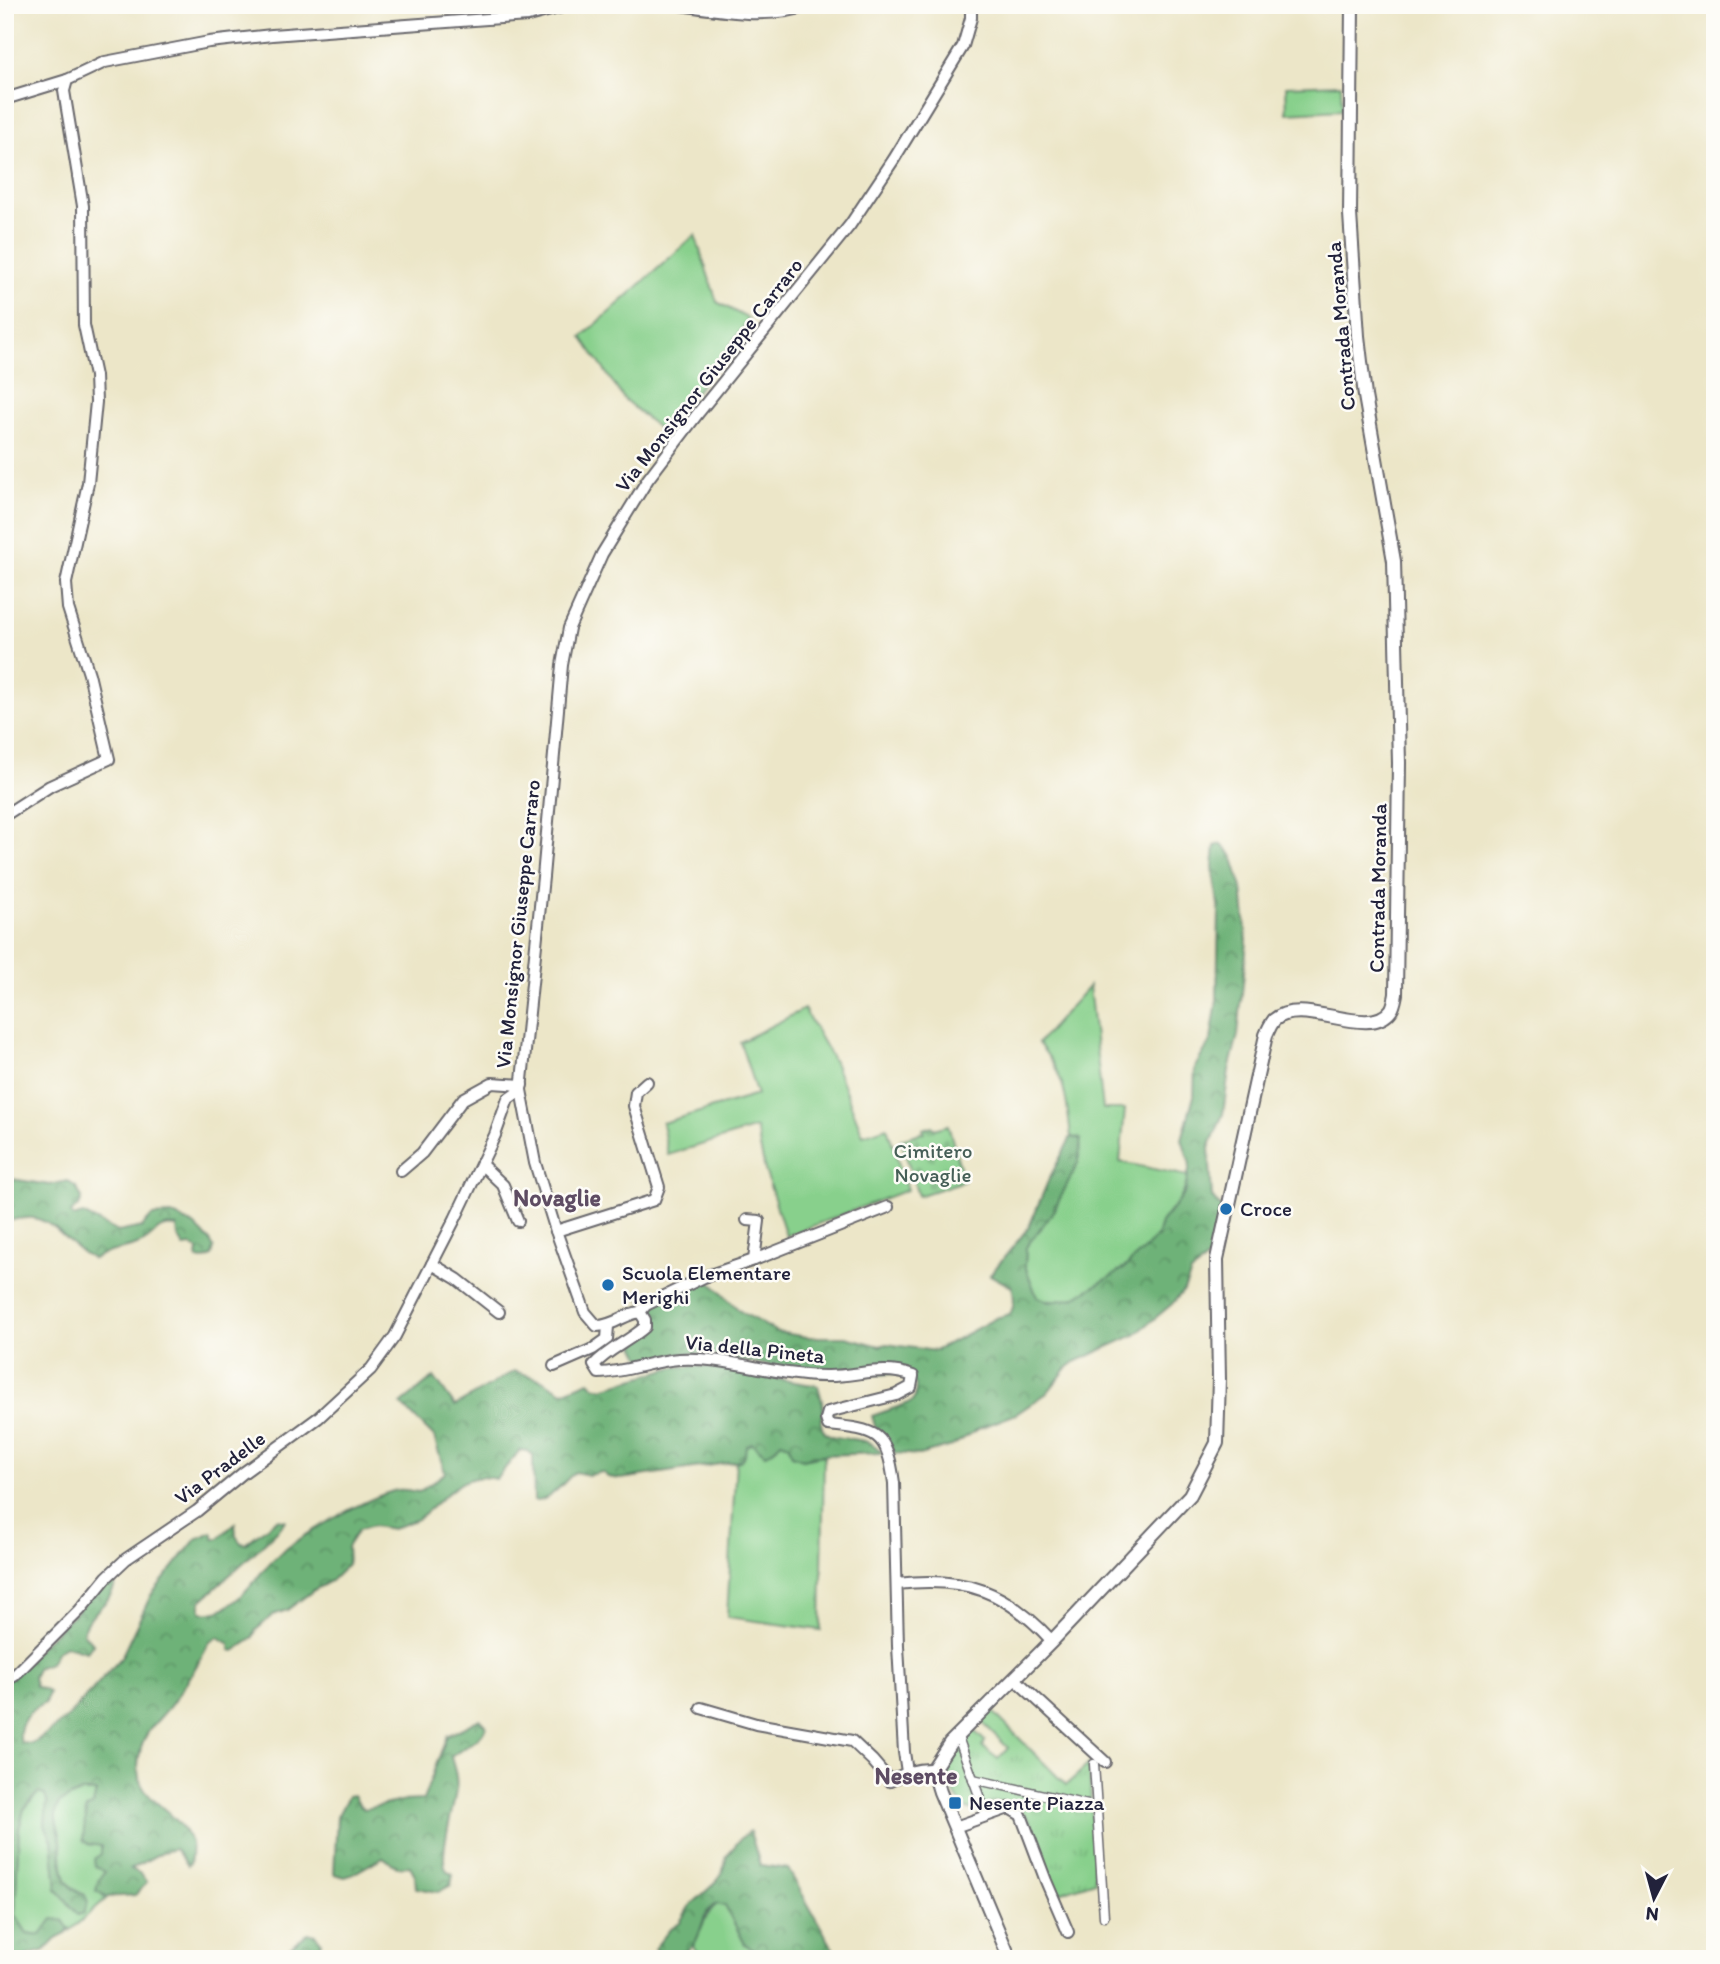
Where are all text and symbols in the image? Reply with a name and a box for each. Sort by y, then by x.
street label: Contrada Moranda [1321,240,1360,412]
street label: Via Monsignor Giuseppe Carraro [609,253,808,497]
street label: Via Monsignor Giuseppe Carraro [490,778,545,1070]
street label: Contrada Moranda [1364,803,1391,973]
park label: Cimitero Novaglie [894,1138,972,1187]
district label: Novaglie [513,1183,601,1213]
place label: Croce [1240,1196,1292,1221]
marker: Croce [1218,1201,1234,1217]
place label: Scuola Elementare Merighi [622,1260,791,1309]
marker: Scuola Elementare Merighi [600,1277,616,1293]
street label: Via della Pineta [684,1329,826,1368]
street label: Via Pradelle [169,1425,270,1510]
district label: Nesente [874,1761,958,1790]
place label: Nesente Piazza [969,1790,1104,1815]
marker: Nesente Piazza [947,1795,963,1811]
north arrow [1618,1862,1688,1932]
text: N [1645,1902,1660,1927]

